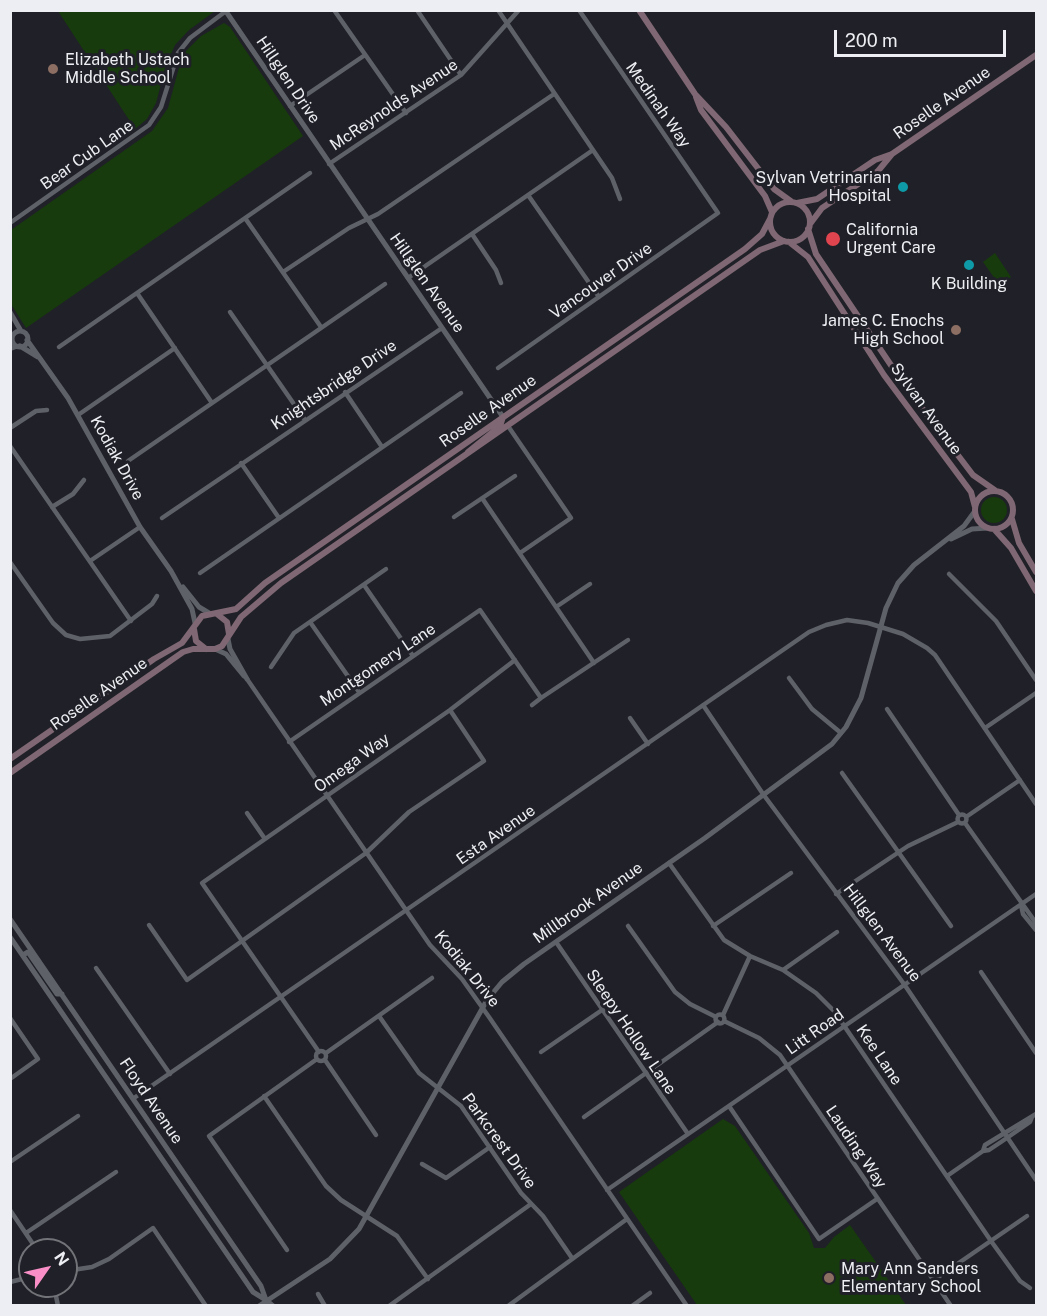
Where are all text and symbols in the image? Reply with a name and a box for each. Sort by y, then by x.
scale bar [837,18,1010,56]
text: 200 m [845,30,898,51]
street label: Hillglen Drive [252,33,324,127]
place label: Elizabeth Ustach Middle School [65,50,190,88]
street label: McReynolds Avenue [326,55,462,155]
street label: Medinah Way [622,59,694,151]
marker: Elizabeth Ustach Middle School [46,62,60,76]
street label: Roselle Avenue [890,63,994,143]
street label: Bear Cub Lane [37,116,137,194]
place label: Sylvan Vetrinarian Hospital [756,168,891,206]
marker: Sylvan Vetrinarian Hospital [896,180,910,194]
place label: California Urgent Care [846,220,936,258]
street label: Hillglen Avenue [385,229,469,337]
marker: California Urgent Care [824,230,842,248]
street label: Vancouver Drive [546,239,656,323]
marker: K Building [962,258,976,272]
place label: K Building [931,274,1007,294]
place label: James C. Enochs High School [822,311,944,349]
marker: James C. Enochs High School [949,323,963,337]
street label: Knightsbridge Drive [268,336,400,434]
street label: Sylvan Avenue [886,359,966,459]
street label: Roselle Avenue [436,371,540,451]
street label: Kodiak Drive [86,413,148,503]
street label: Montgomery Lane [317,619,439,711]
street label: Roselle Avenue [47,654,151,734]
street label: Omega Way [311,729,393,797]
street label: Esta Avenue [453,801,539,869]
street label: Millbrook Avenue [530,858,646,948]
street label: Hillglen Avenue [839,880,925,986]
street label: Kodiak Drive [430,927,504,1011]
street label: Sleepy Hollow Lane [582,966,680,1098]
street label: Litt Road [782,1005,848,1059]
street label: Kee Lane [852,1021,906,1089]
street label: Floyd Avenue [115,1054,187,1148]
street label: Parkcrest Drive [458,1089,540,1193]
street label: Lauding Way [821,1102,891,1192]
north arrow [18,1238,78,1298]
text: N [50,1248,73,1269]
place label: Mary Ann Sanders Elementary School [841,1259,981,1297]
marker: Mary Ann Sanders Elementary School [822,1271,836,1285]

